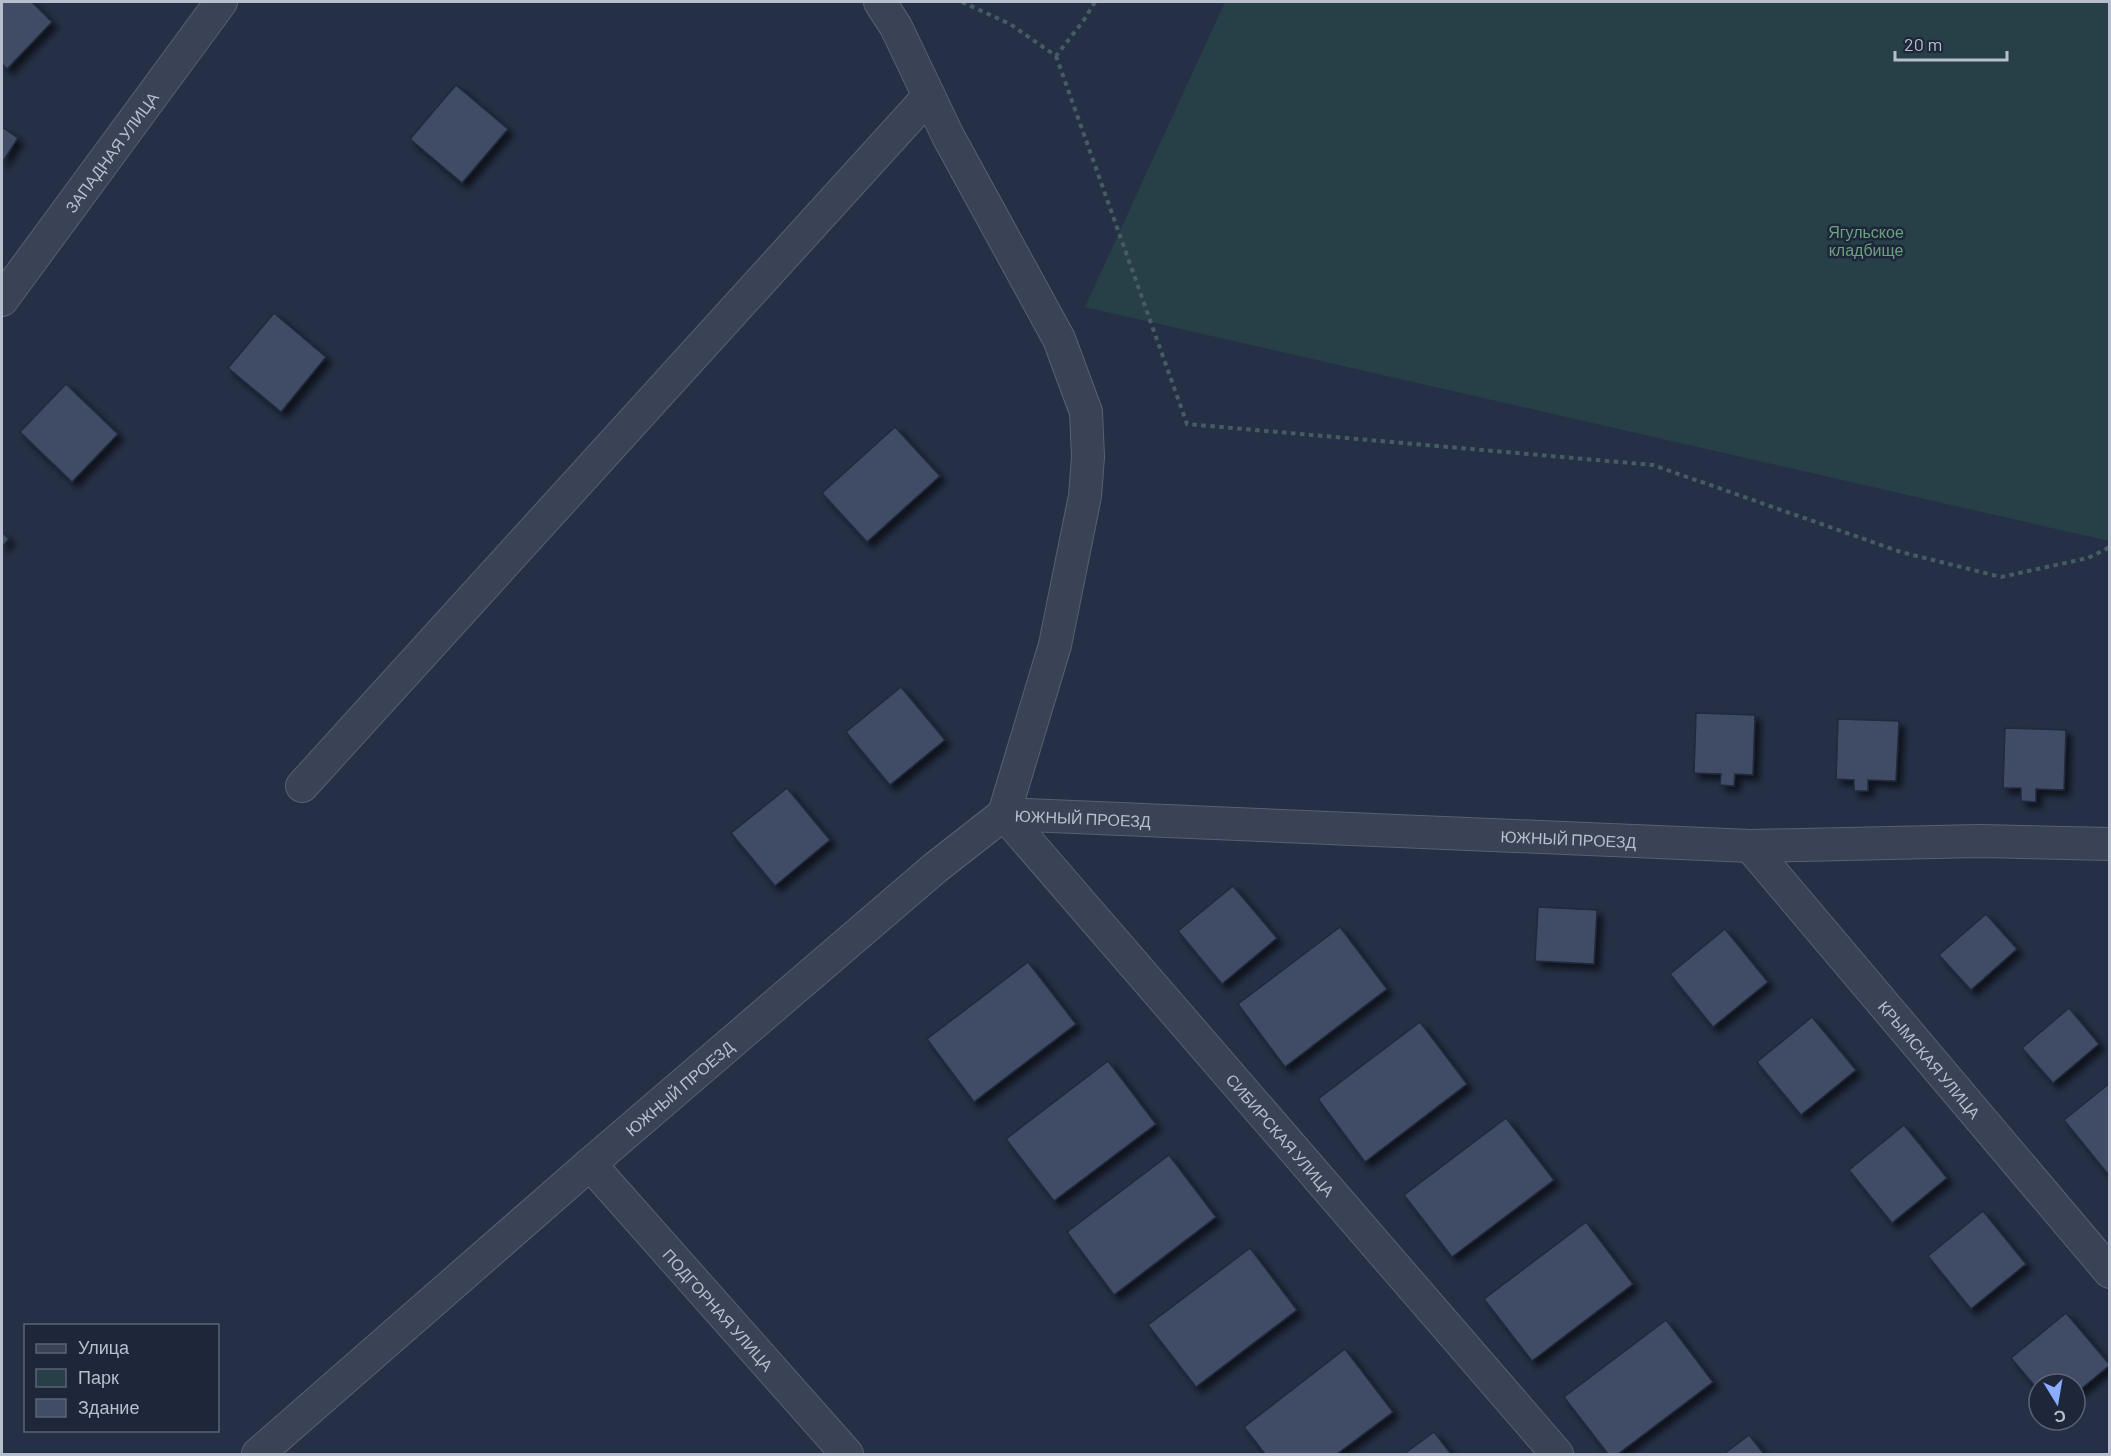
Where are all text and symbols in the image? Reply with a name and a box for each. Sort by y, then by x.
scale bar [1895,24,2008,62]
text: 20 m [1904,33,1942,55]
street label: ЗАПАДНАЯ УЛИЦА [60,87,162,216]
park label: Ягульское кладбище [1828,222,1904,259]
street label: ЮЖНЫЙ ПРОЕЗД [1014,805,1151,830]
street label: ЮЖНЫЙ ПРОЕЗД [1500,826,1637,851]
street label: КРЫМСКАЯ УЛИЦА [1875,996,1985,1122]
street label: ЮЖНЫЙ ПРОЕЗД [621,1036,737,1139]
street label: СИБИРСКАЯ УЛИЦА [1223,1069,1339,1200]
street label: ПОДГОРНАЯ УЛИЦА [660,1244,778,1374]
legend [24,1324,219,1432]
text: Улица [78,1336,130,1358]
text: Парк [78,1366,119,1388]
north arrow [2027,1372,2087,1432]
text: Здание [78,1396,139,1418]
text: С [2052,1407,2067,1428]

